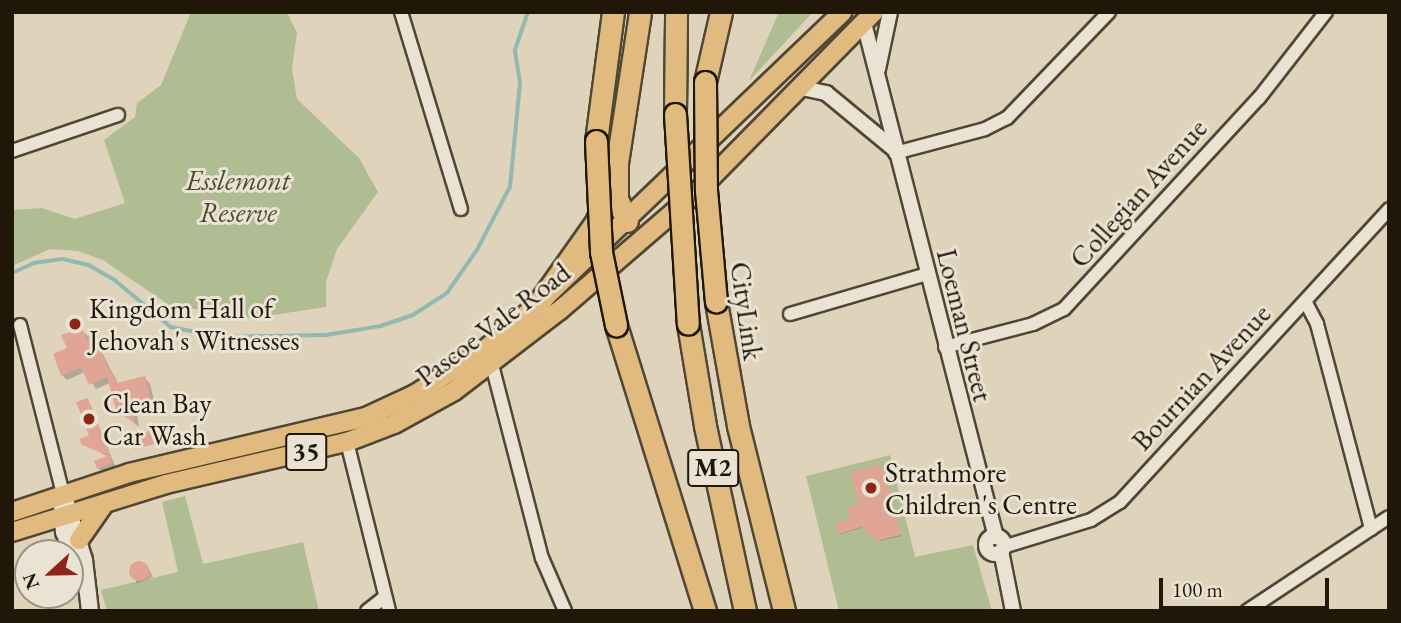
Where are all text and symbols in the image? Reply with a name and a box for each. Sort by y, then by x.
street label: Collegian Avenue [1062,112,1214,274]
park label: Esslemont Reserve [186,163,290,229]
street label: Loeman Street [930,245,1000,405]
street label: Pascoe Vale Road [409,255,577,393]
street label: CityLink [723,260,771,362]
place label: Kingdom Hall of Jehovah's Witnesses [89,291,299,357]
street label: Bournian Avenue [1125,297,1277,457]
marker: Kingdom Hall of Jehovah's Witnesses [67,316,83,332]
place label: Clean Bay Car Wash [103,386,212,452]
marker: Clean Bay Car Wash [81,411,97,427]
road number: 35 [285,430,327,474]
road number: M2 [687,446,739,490]
place label: Strathmore Children's Centre [885,455,1077,521]
marker: Strathmore Children's Centre [863,480,879,496]
north arrow [14,539,84,609]
scale bar [1163,564,1333,608]
text: N [16,569,45,593]
text: 100 m [1172,576,1223,603]

